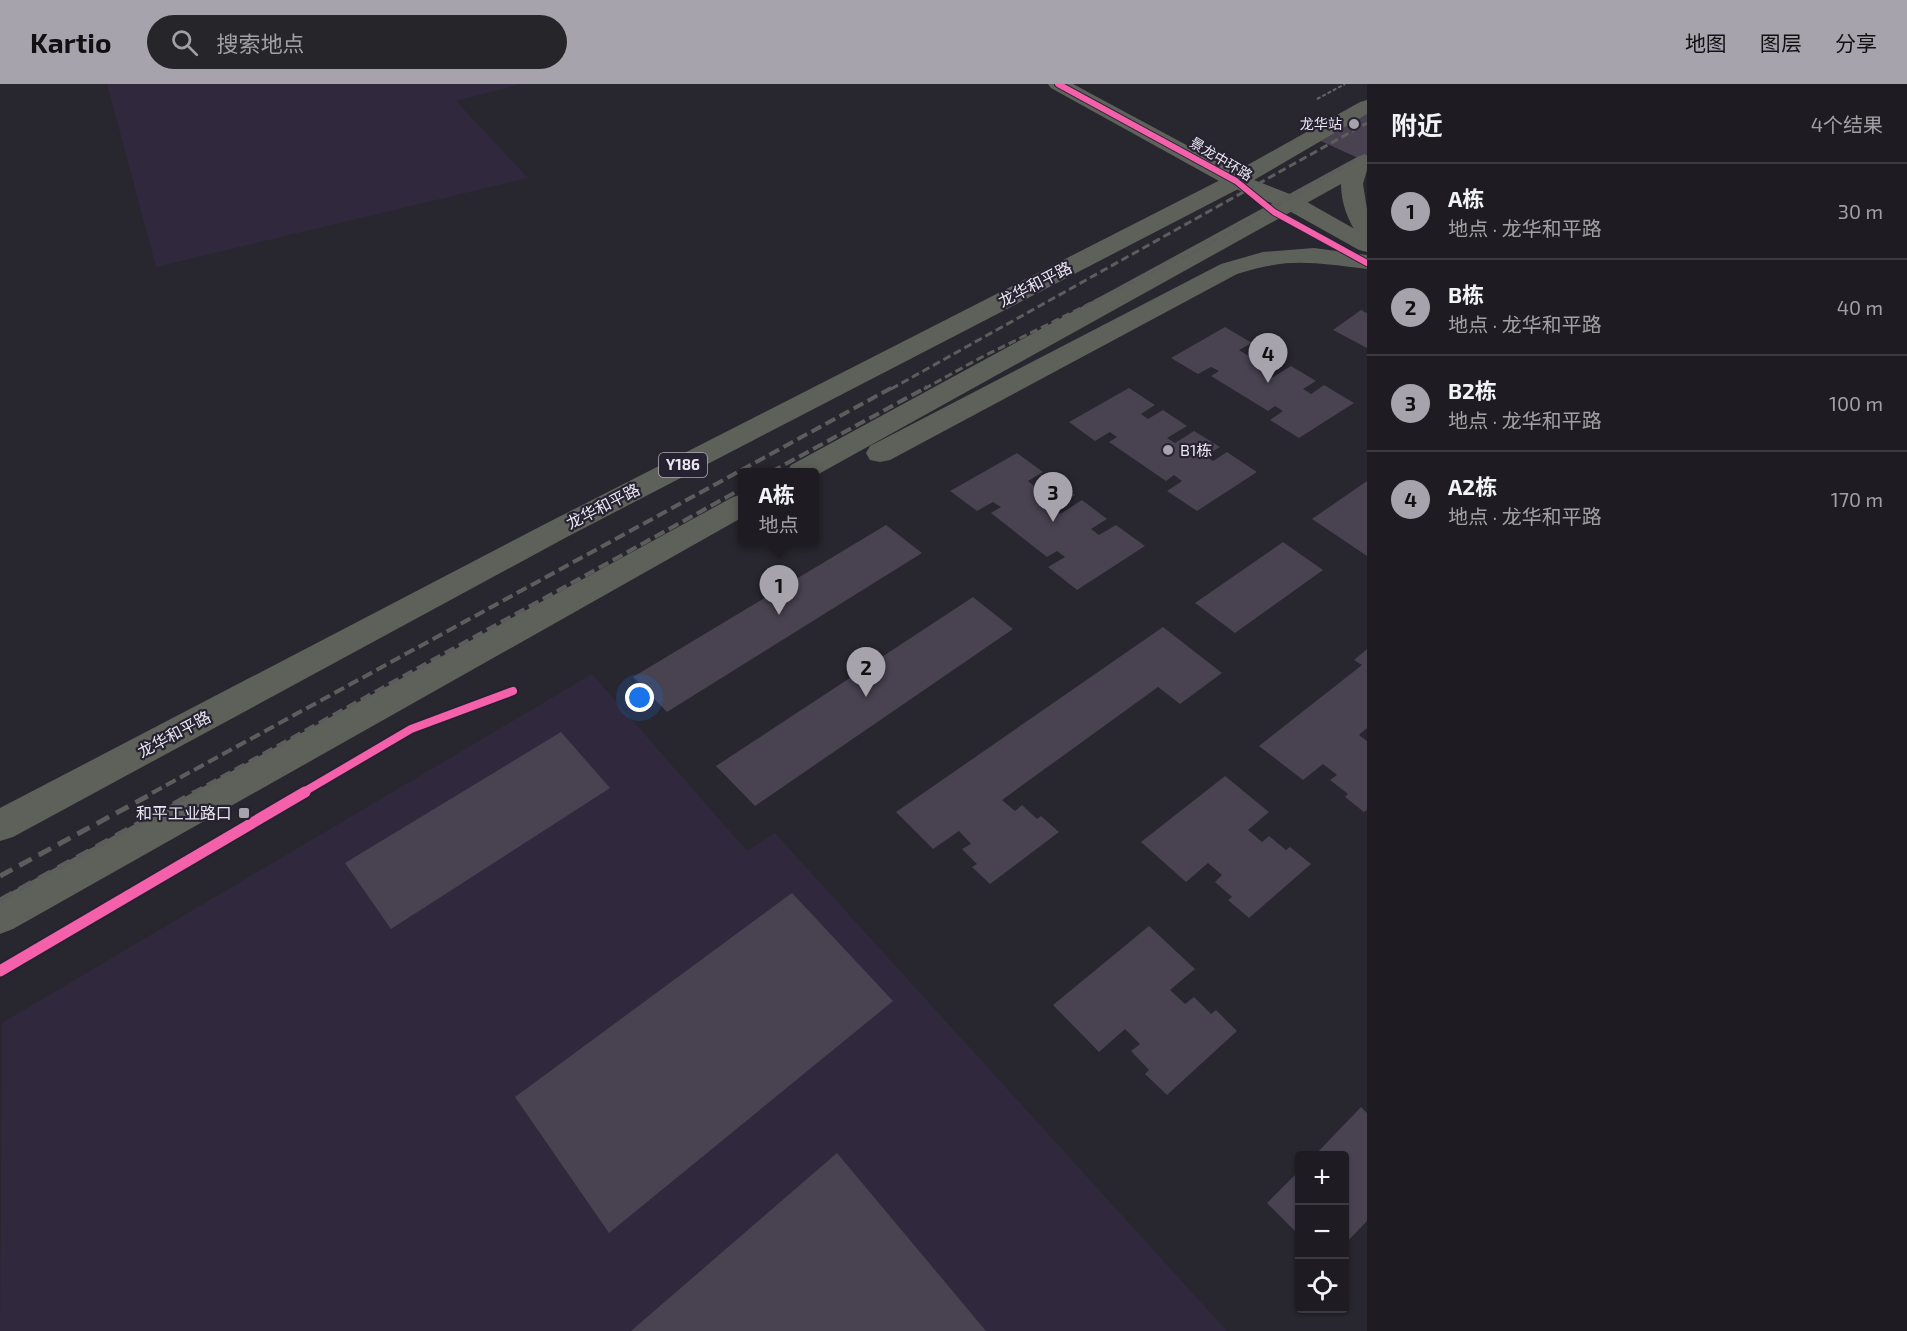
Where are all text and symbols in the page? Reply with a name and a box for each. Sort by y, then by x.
search box [147,15,567,69]
text: Kartio [30,25,111,59]
icon: search [168,26,201,59]
text: 搜索地点 [216,30,304,56]
text: 地图 [1685,30,1727,55]
text: 图层 [1760,30,1802,55]
text: 分享 [1835,30,1877,55]
text: 附近 [1391,109,1443,140]
text: 4个结果 [1811,112,1883,136]
place label: 龙华站 [1300,115,1342,132]
marker: 龙华站 [1347,117,1361,131]
street label: 景龙中环路 [1187,133,1256,184]
text: A栋 [1448,185,1484,211]
text: 1 [1406,199,1415,223]
text: 30 m [1838,199,1883,223]
text: 地点 · 龙华和平路 [1448,216,1602,240]
street label: 龙华和平路 [995,257,1075,310]
text: B栋 [1448,281,1484,307]
text: 2 [1405,295,1416,319]
text: 40 m [1837,295,1883,319]
text: 地点 · 龙华和平路 [1448,312,1602,336]
pin: 4 [1248,334,1288,383]
text: B2栋 [1448,377,1497,403]
text: 3 [1405,391,1416,415]
text: 100 m [1829,391,1883,415]
text: 地点 · 龙华和平路 [1448,408,1602,432]
place label: B1栋 [1180,440,1212,459]
marker: B1栋 [1161,443,1175,457]
road number: Y186 [659,453,707,477]
popup [738,468,819,546]
pin: 3 [1034,472,1072,522]
text: A2栋 [1448,473,1497,499]
street label: 龙华和平路 [563,479,643,532]
text: A栋 [759,481,795,507]
text: 4 [1404,487,1417,511]
text: 170 m [1831,487,1883,511]
text: 地点 · 龙华和平路 [1448,504,1602,528]
text: 地点 [759,512,799,536]
pin: 1 [760,566,798,615]
pin: 2 [846,648,886,697]
your location [625,683,654,712]
street label: 龙华和平路 [134,706,214,761]
place label: 和平工业路口 [136,803,232,822]
marker: 和平工业路口 [237,806,251,820]
map controls [1295,1151,1349,1313]
button: + [1295,1151,1349,1205]
button: − [1295,1205,1349,1259]
button: locate [1295,1259,1349,1313]

